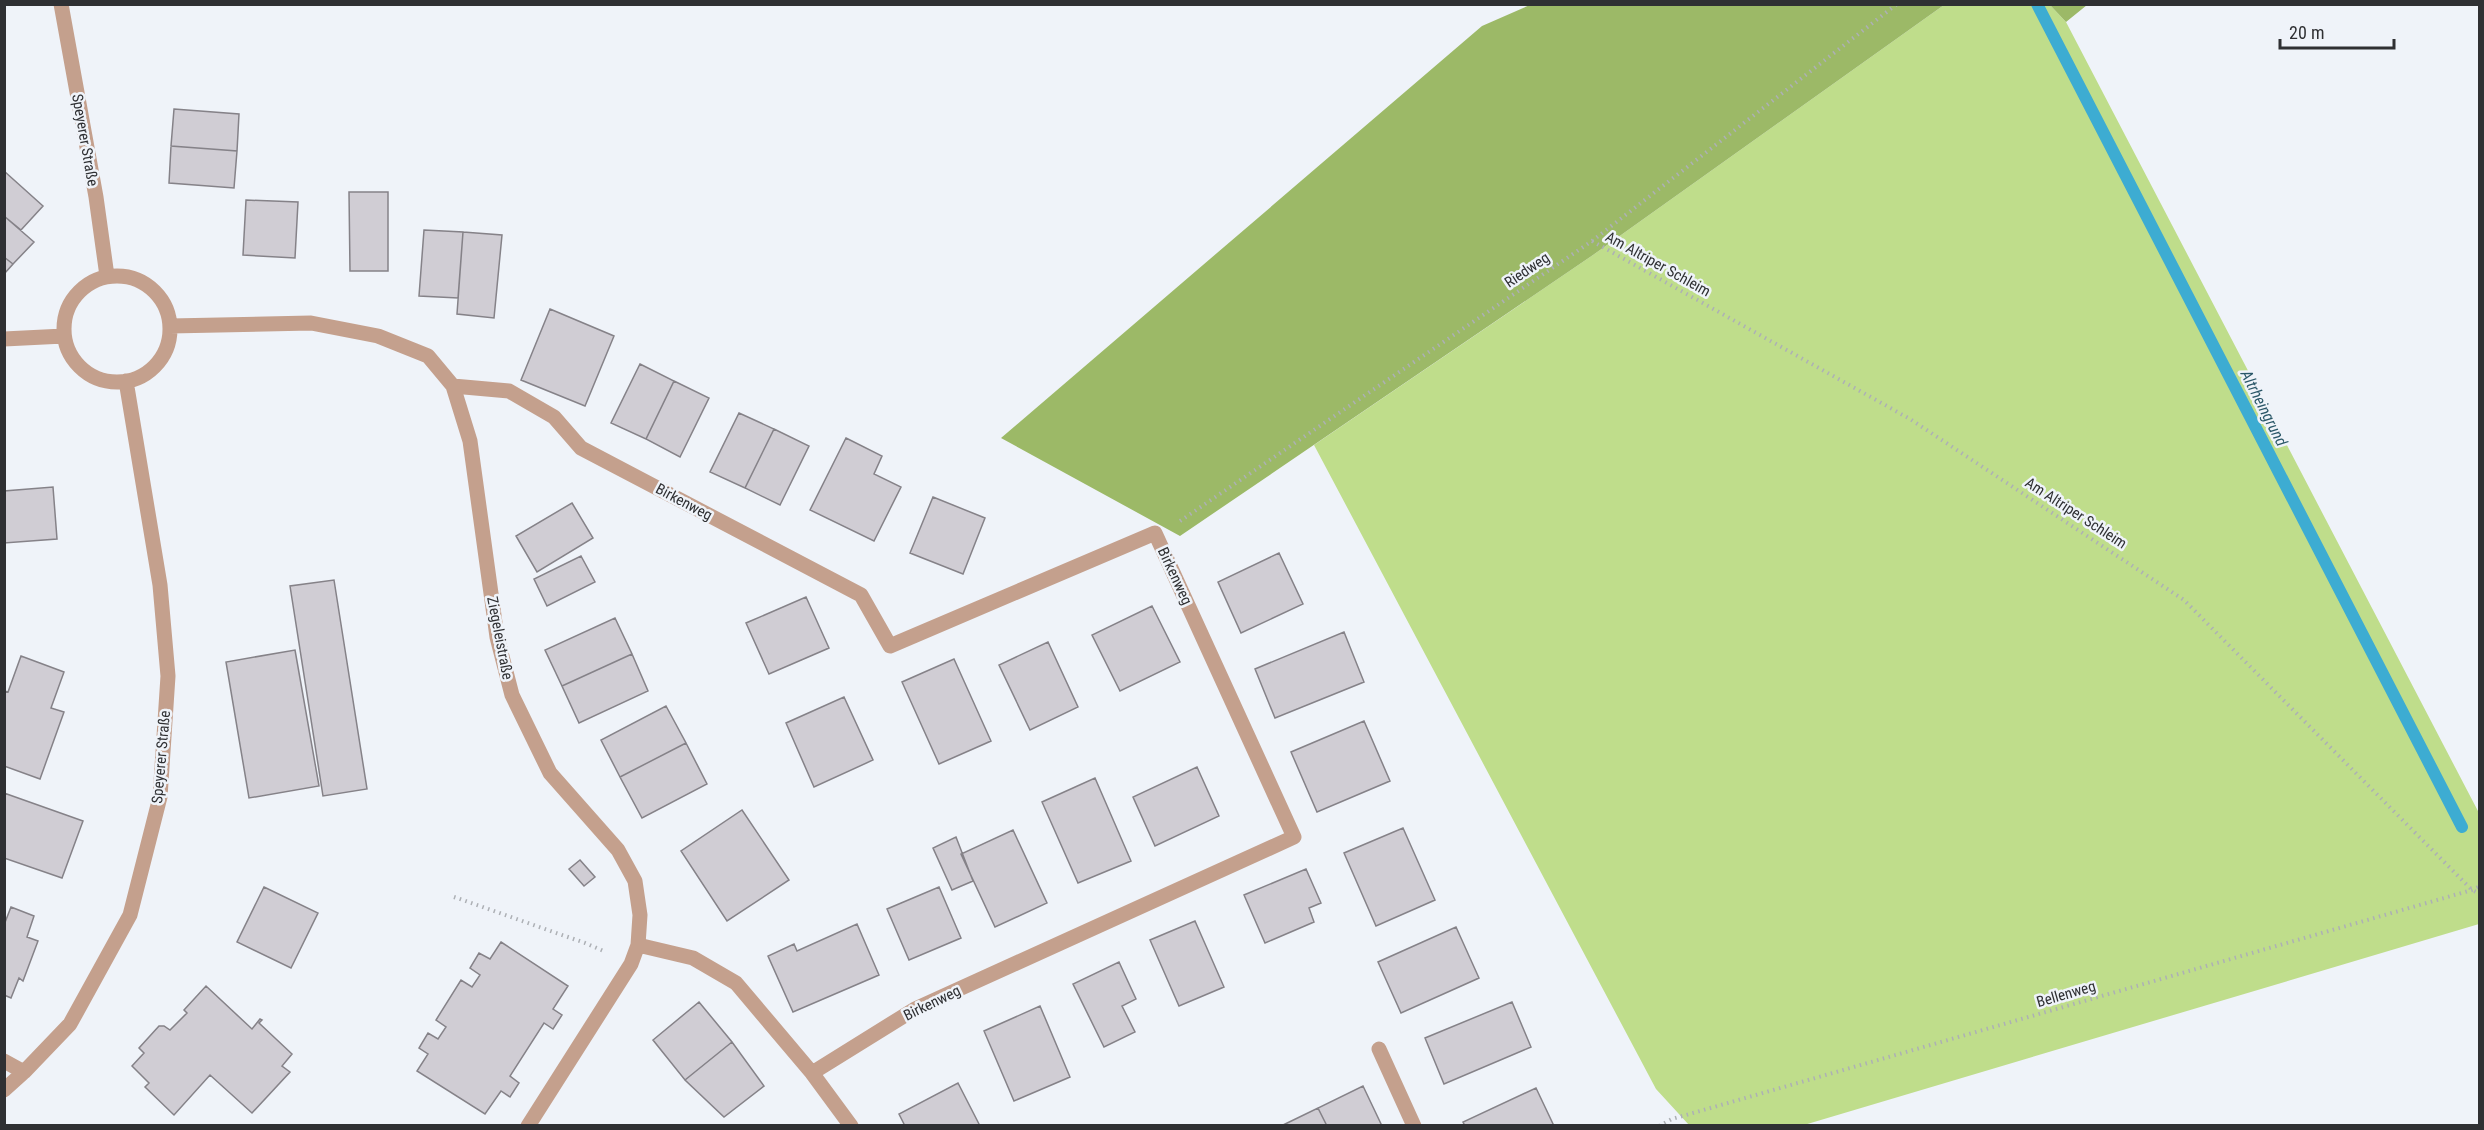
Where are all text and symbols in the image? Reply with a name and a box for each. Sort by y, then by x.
scale bar [2280,12,2394,50]
text: 20 m [2289,22,2324,43]
street label: Speyerer Straße [68,92,102,188]
street label: Am Altriper Schleim [1602,228,1714,300]
street label: Riedweg [1501,249,1553,291]
water label: Altrheingrund [2236,366,2291,449]
street label: Am Altriper Schleim [2022,473,2130,553]
street label: Birkenweg [653,480,715,524]
street label: Birkenweg [1154,544,1196,608]
street label: Ziegeleistraße [483,595,517,681]
street label: Speyerer Straße [148,710,174,804]
street label: Bellenweg [2034,977,2098,1011]
street label: Birkenweg [901,981,963,1025]

